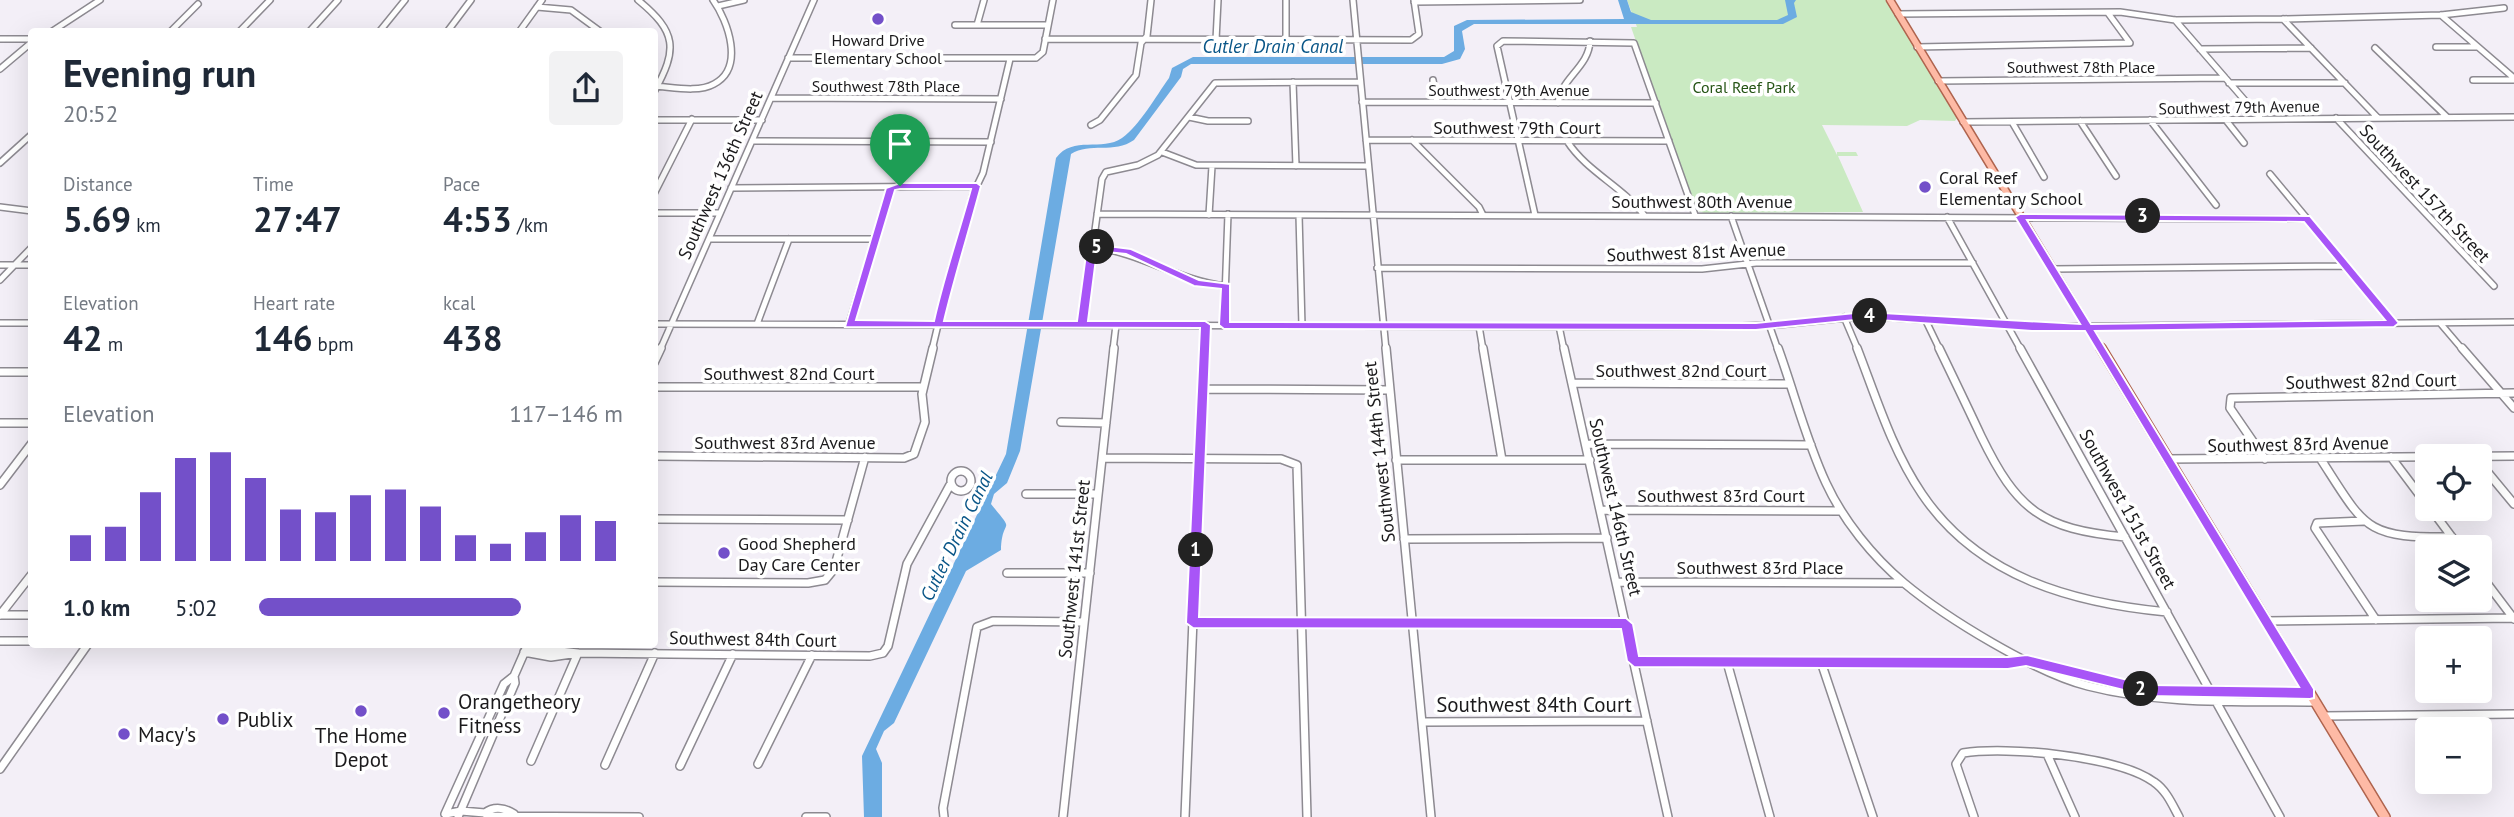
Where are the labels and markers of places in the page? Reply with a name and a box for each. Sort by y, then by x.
marker: Howard Drive Elementary School [870,11,886,27]
place label: Howard Drive Elementary School [814,30,942,68]
pin [870,114,930,186]
place label: Coral Reef Elementary School [1939,166,2083,210]
marker: Coral Reef Elementary School [1917,179,1933,195]
pin: 3 [2126,198,2160,234]
pin: 5 [1080,230,1114,264]
pin: 4 [1853,298,1888,334]
place label: Good Shepherd Day Care Center [738,532,860,576]
pin: 1 [1178,532,1214,568]
marker: Good Shepherd Day Care Center [716,545,732,561]
pin: 2 [2124,672,2158,706]
place label: Orangetheory Fitness [458,688,581,739]
marker: The Home Depot [353,703,369,719]
marker: Orangetheory Fitness [436,705,452,721]
place label: Publix [237,706,293,733]
marker: Publix [215,711,231,727]
place label: Macy's [138,721,196,748]
place label: The Home Depot [315,722,407,773]
marker: Macy's [116,726,132,742]

